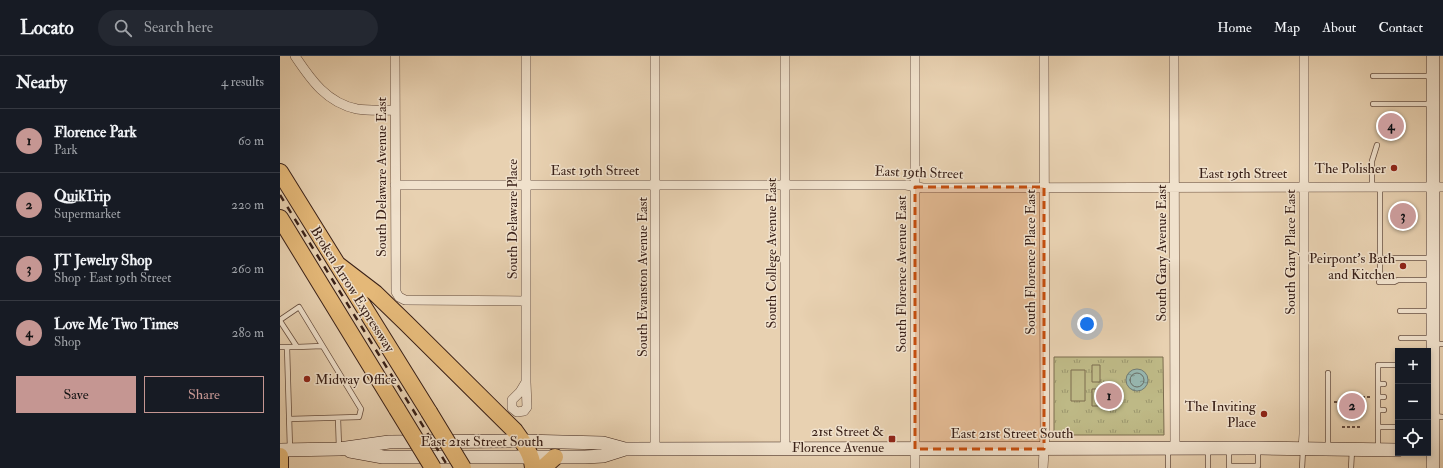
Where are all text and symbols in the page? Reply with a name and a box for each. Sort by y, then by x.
search box [98,10,378,46]
text: Locato [20,16,74,40]
icon: search [112,17,134,39]
text: Search here [144,18,213,37]
text: Home [1217,19,1252,36]
text: Map [1274,19,1300,36]
text: About [1322,19,1356,36]
text: Contact [1378,19,1423,36]
text: Nearby [16,72,67,93]
text: 4 results [221,74,264,90]
street label: South Delaware Avenue East [373,97,390,257]
pin: 4 [1378,111,1404,141]
text: Florence Park [54,123,137,142]
text: 1 [27,133,31,149]
text: 60 m [238,133,264,149]
text: Park [54,142,78,158]
street label: South Delaware Place [504,159,521,279]
place label: The Polisher [1315,160,1387,177]
street label: East 19th Street [551,162,640,179]
street label: East 19th Street [874,162,964,183]
marker: The Polisher [1389,163,1399,173]
street label: East 19th Street [1199,165,1288,182]
street label: South College Avenue East [763,177,780,328]
street label: South Gary Avenue East [1153,184,1171,322]
text: QuikTrip [54,187,111,206]
street label: South Florence Place East [1022,189,1039,335]
street label: South Gary Place East [1282,189,1300,315]
street label: South Florence Avenue East [893,195,910,352]
street label: South Evanston Avenue East [634,196,651,357]
text: 2 [26,197,32,213]
text: 220 m [231,197,264,213]
pin: 3 [1390,201,1416,231]
text: Supermarket [54,206,121,222]
street label: Broken Arrow Expressway [306,223,399,357]
place label: Peirpont's Bath and Kitchen [1309,250,1396,283]
text: JT Jewelry Shop [54,251,152,270]
text: 3 [27,261,32,277]
text: 260 m [231,261,264,277]
marker: Peirpont's Bath and Kitchen [1398,261,1408,271]
text: Shop · East 19th Street [54,270,171,286]
your location [1077,314,1097,334]
text: Love Me Two Times [54,315,178,334]
text: 4 [25,325,33,341]
text: 280 m [232,325,264,341]
text: Shop [54,334,81,350]
map controls [1395,348,1431,456]
button: + [1395,348,1431,384]
place label: Midway Office [315,371,397,389]
marker: Midway Office [302,374,312,384]
button: Save [16,376,136,413]
button: Share [144,376,264,413]
pin: 1 [1096,381,1122,411]
button: − [1395,384,1431,420]
pin: 2 [1339,391,1365,421]
place label: The Inviting Place [1185,398,1257,431]
marker: The Inviting Place [1259,409,1269,419]
button: locate [1395,420,1431,456]
place label: 21st Street & Florence Avenue [792,423,884,456]
street label: East 21st Street South [951,425,1074,442]
street label: East 21st Street South [421,433,544,450]
marker: 21st Street & Florence Avenue [887,434,897,444]

